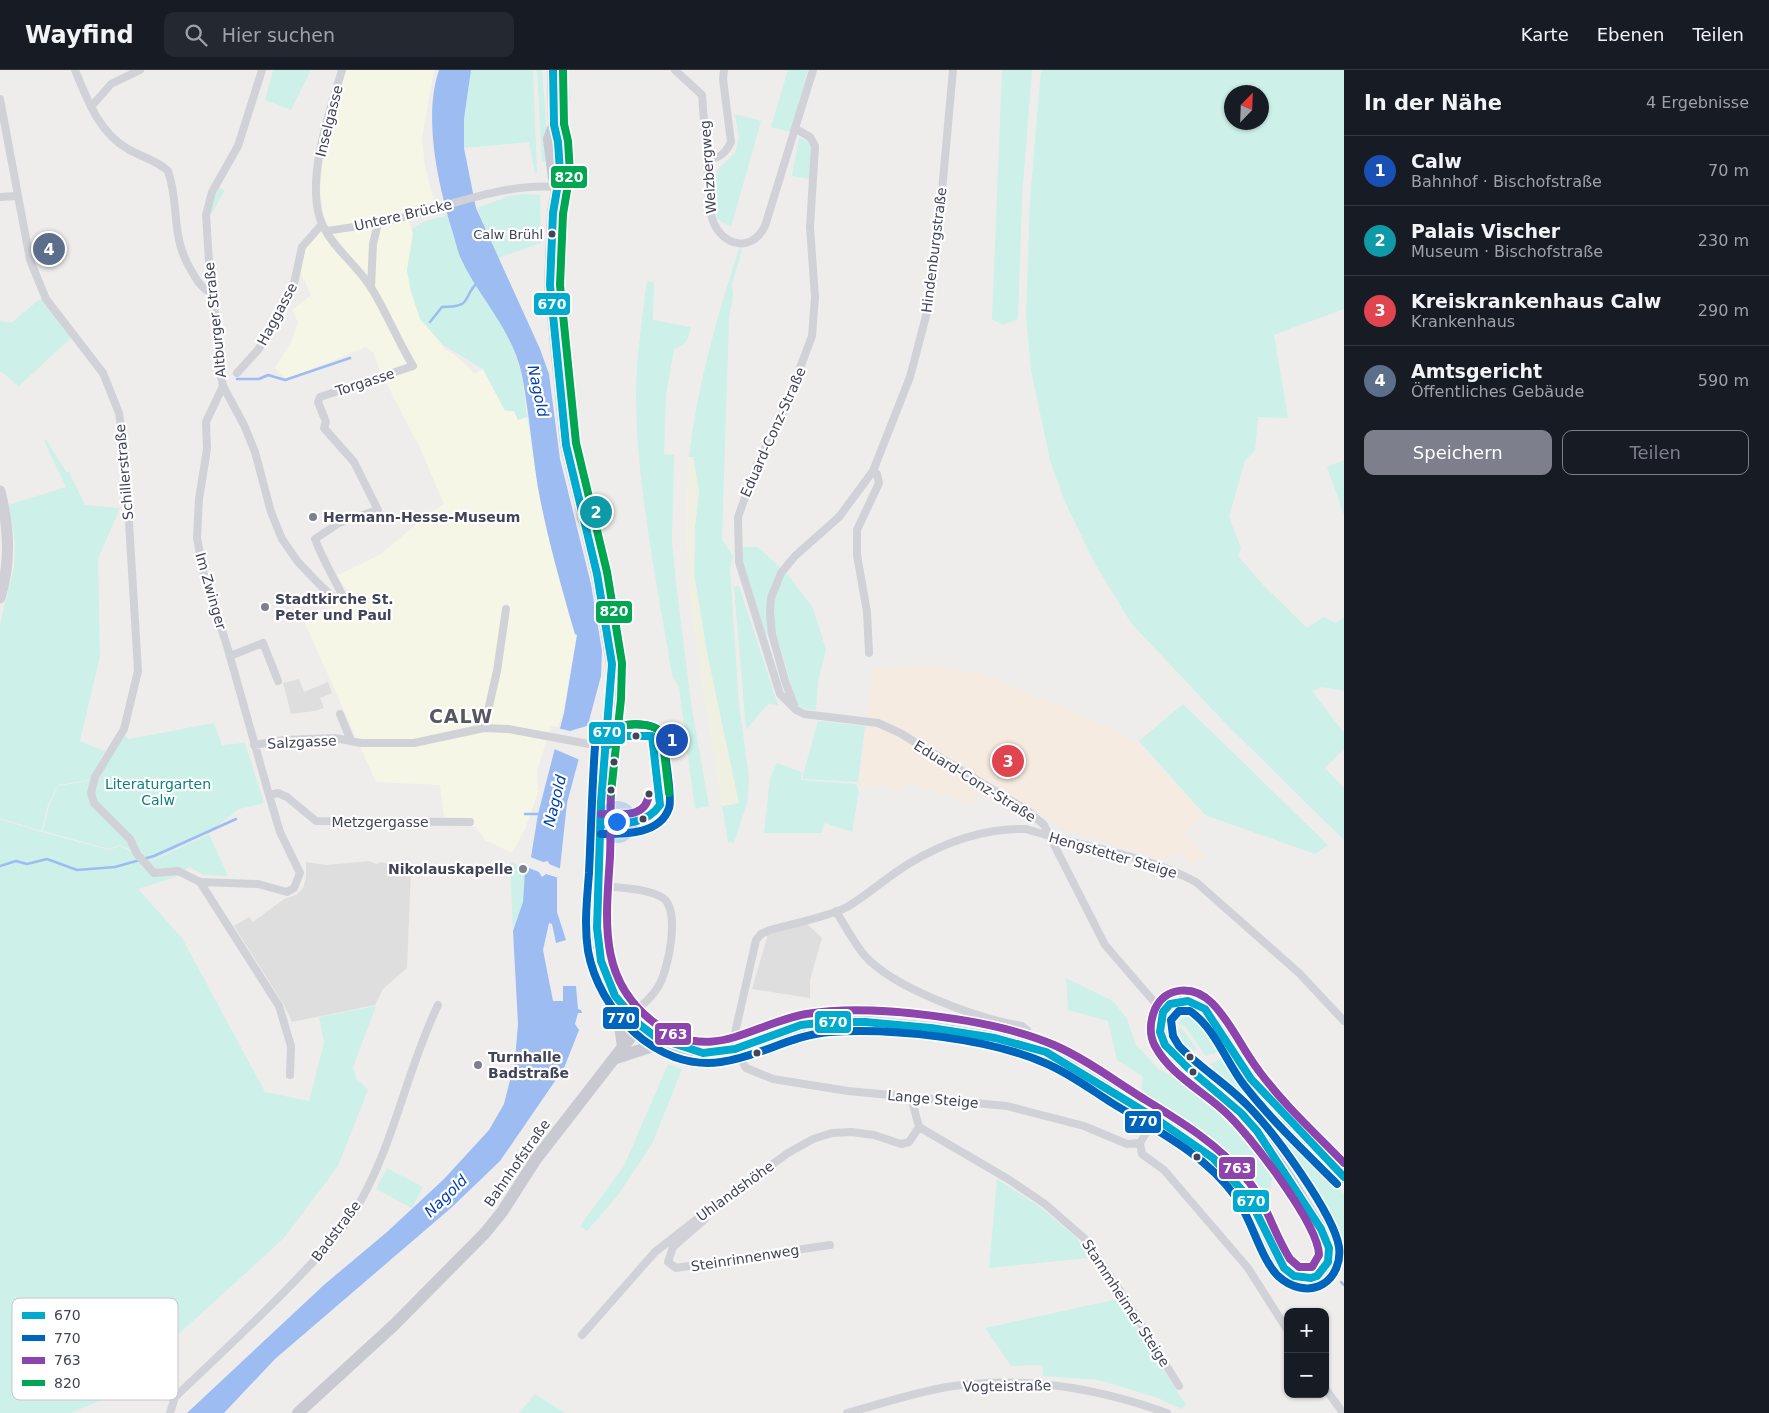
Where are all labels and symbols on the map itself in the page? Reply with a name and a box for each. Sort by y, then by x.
street label: Inselgasse [312,83,346,159]
north arrow [1224,85,1269,130]
street label: Welzbergweg [697,120,719,214]
line badge: 820 [550,165,588,189]
text: 820 [554,169,584,185]
street label: Hindenburgstraße [918,186,950,314]
street label: Untere Brücke [353,196,453,234]
place label: Calw Brühl [473,227,543,242]
marker: Calw Brühl [547,229,557,239]
pin: 4 [33,230,65,268]
street label: Altburger Straße [201,261,229,379]
street label: Haggasse [254,280,300,348]
line badge: 670 [533,292,571,316]
text: 670 [537,296,567,312]
water label: Nagold [524,363,552,419]
street label: Torgasse [333,365,396,399]
street label: Eduard-Conz-Straße [737,365,809,499]
street label: Schillerstraße [112,423,136,521]
pin: 2 [580,493,612,531]
place label: Hermann-Hesse-Museum [323,509,520,525]
marker: Hermann-Hesse-Museum [307,511,319,523]
street label: Im Zwinger [192,551,230,632]
place label: Stadtkirche St. Peter und Paul [275,591,394,623]
line badge: 820 [595,600,633,624]
marker: Stadtkirche St. Peter und Paul [259,601,271,613]
text: 820 [599,603,629,619]
district label: CALW [429,705,493,727]
line badge: 670 [588,721,626,745]
pin: 1 [656,721,688,759]
text: 670 [592,724,622,740]
unlabelled marker [631,731,641,741]
street label: Salzgasse [267,732,337,752]
street label: Eduard-Conz-Straße [911,737,1039,825]
pin: 3 [992,742,1024,780]
unlabelled marker [609,757,619,767]
water label: Nagold [540,773,570,829]
park label: Literaturgarten Calw [105,776,211,808]
unlabelled marker [606,785,616,795]
unlabelled marker [644,789,654,799]
your location [604,809,630,835]
street label: Metzgergasse [331,814,429,830]
unlabelled marker [638,814,648,824]
street label: Hengstetter Steige [1047,829,1179,881]
place label: Nikolauskapelle [388,861,513,877]
marker: Nikolauskapelle [517,863,529,875]
line badge: 770 [602,1006,640,1030]
text: 770 [606,1010,636,1026]
line badge: 670 [814,1010,852,1034]
text: 670 [818,1014,848,1030]
line badge: 763 [654,1022,692,1046]
text: 763 [658,1026,688,1042]
unlabelled marker [752,1048,762,1058]
place label: Turnhalle Badstraße [488,1049,569,1081]
unlabelled marker [1185,1052,1195,1062]
marker: Turnhalle Badstraße [472,1059,484,1071]
unlabelled marker [1188,1067,1198,1077]
street label: Lange Steige [887,1087,979,1111]
line badge: 770 [1124,1110,1162,1134]
text: 770 [1128,1113,1158,1129]
street label: Bahnhofstraße [481,1116,553,1210]
unlabelled marker [1192,1152,1202,1162]
line badge: 763 [1218,1156,1256,1180]
street label: Uhlandshöhe [693,1158,777,1224]
text: 763 [1222,1160,1252,1176]
water label: Nagold [421,1171,472,1221]
line badge: 670 [1232,1189,1270,1213]
text: 670 [1236,1193,1266,1209]
street label: Badstraße [308,1198,364,1264]
street label: Stammheimer Steige [1079,1236,1173,1370]
street label: Steinrinnenweg [690,1242,800,1274]
legend [12,1298,178,1400]
text: 670 [54,1307,81,1323]
text: 770 [54,1330,81,1346]
text: 763 [54,1352,81,1368]
text: 820 [54,1375,81,1391]
street label: Vogteistraße [963,1377,1051,1395]

